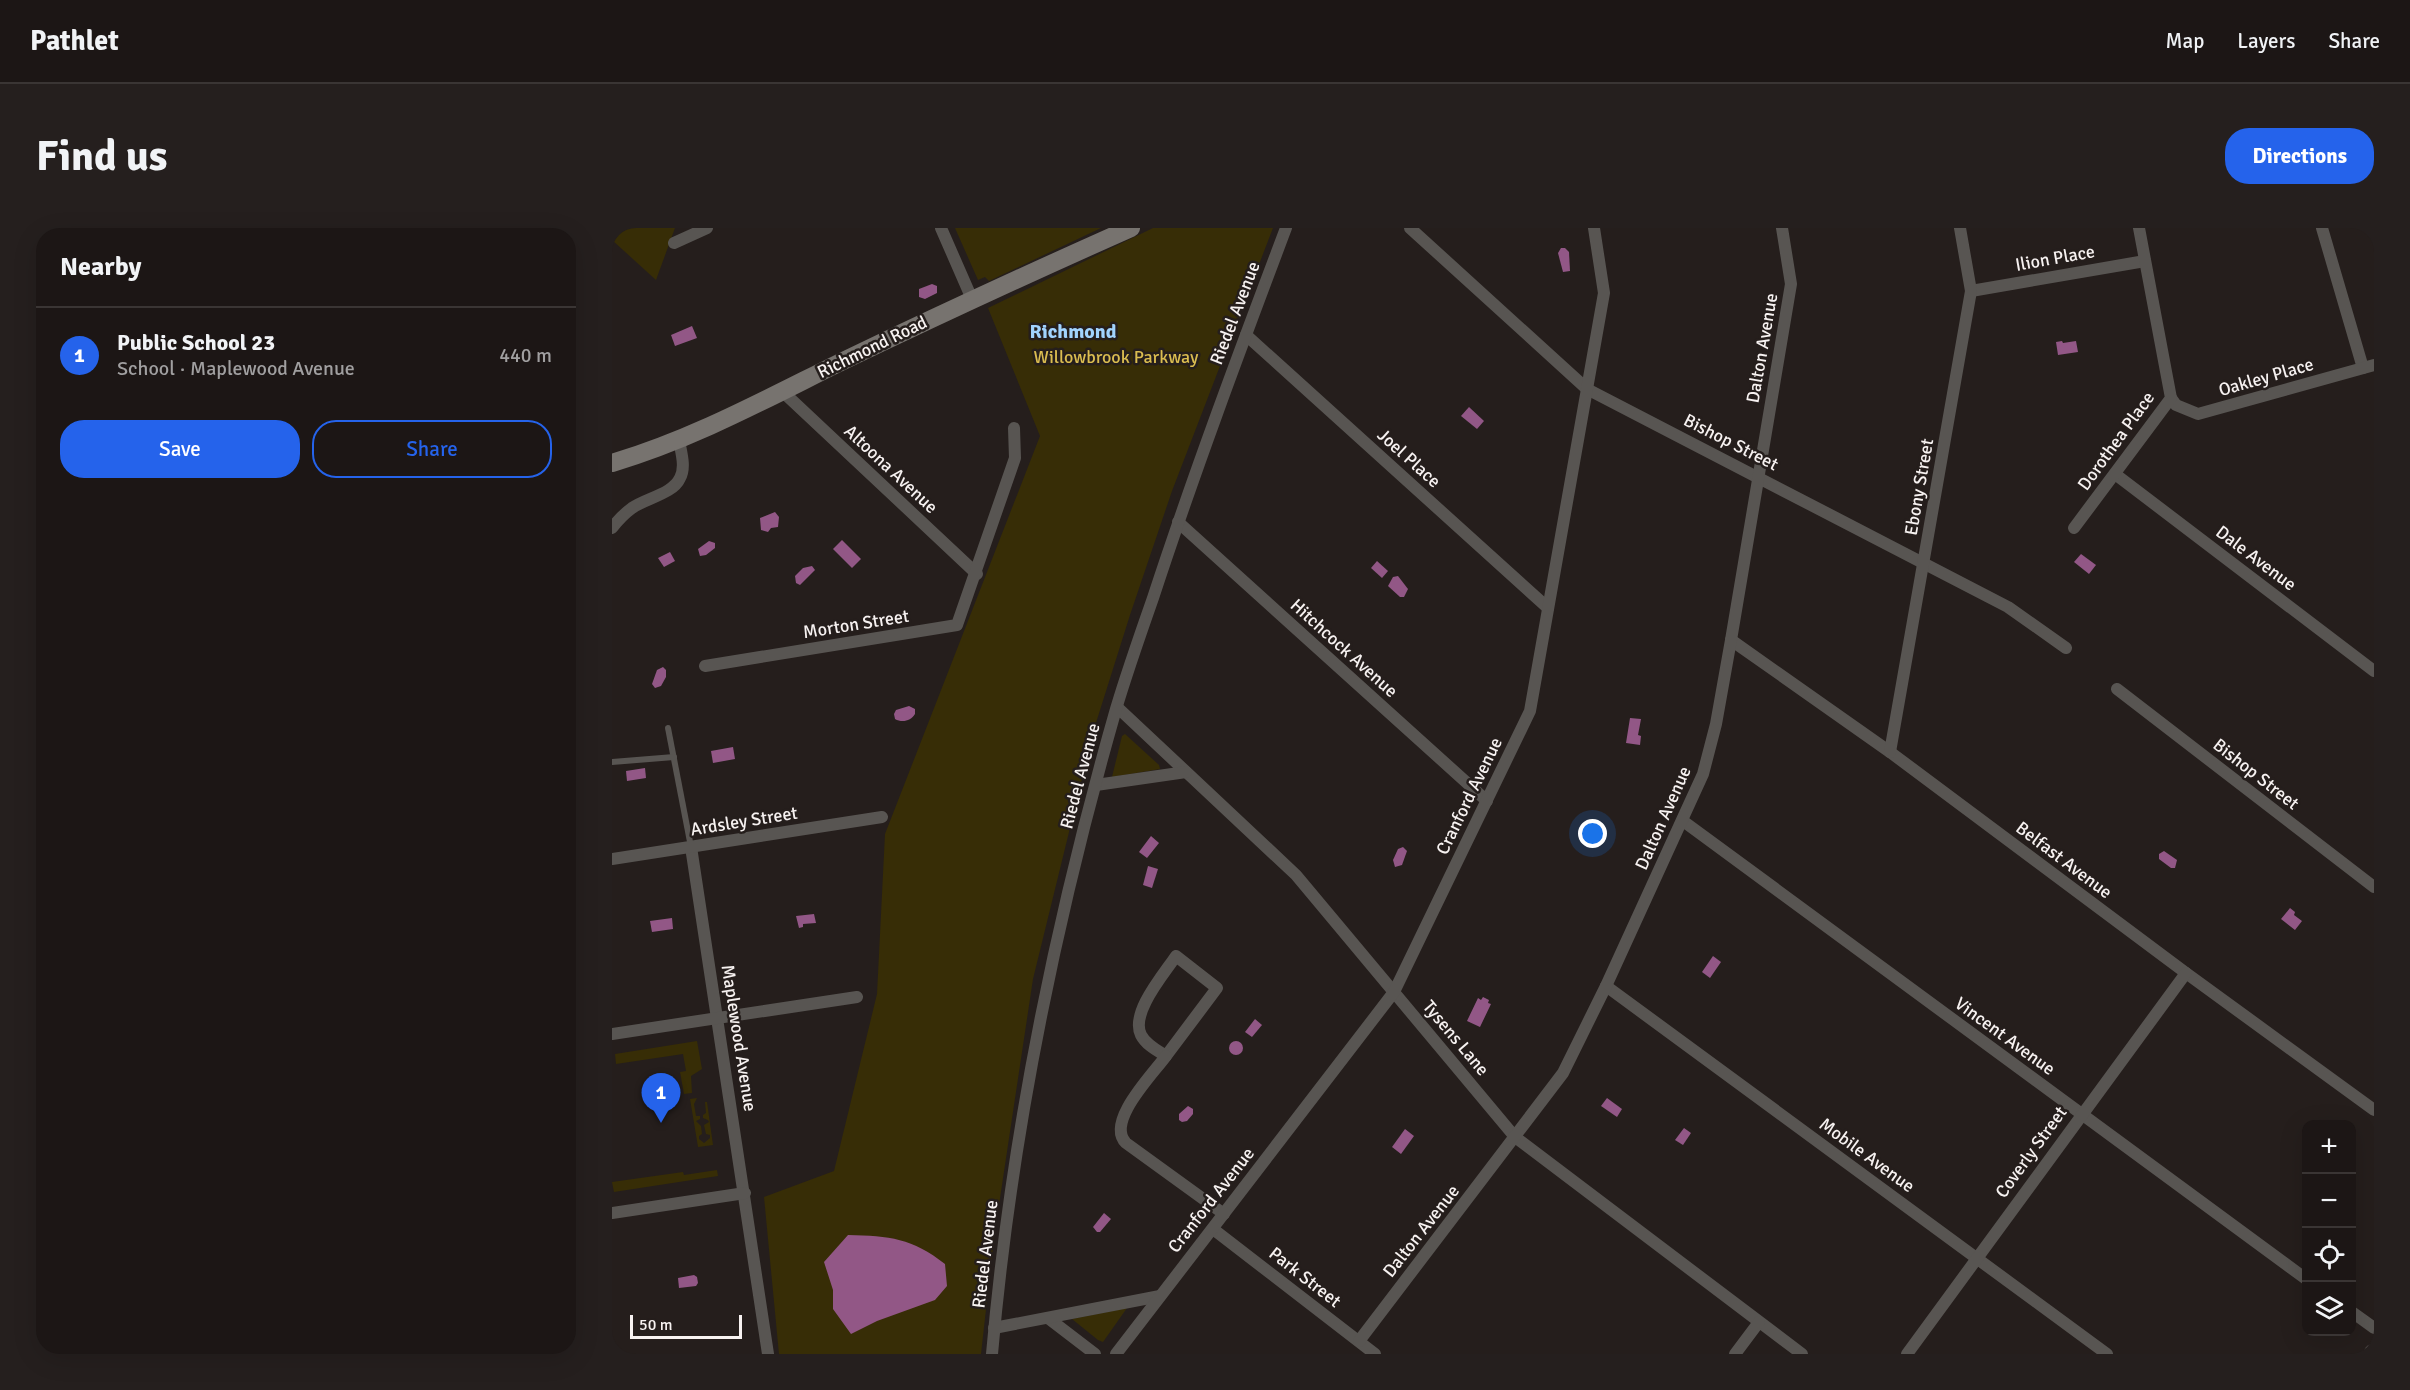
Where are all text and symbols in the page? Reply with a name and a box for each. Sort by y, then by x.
text: Pathlet [30,24,119,58]
text: Map [2166,28,2204,54]
text: Layers [2237,28,2295,54]
text: Share [2328,28,2380,54]
button: Directions [2225,128,2374,184]
text: Find us [36,131,167,182]
street label: Ilion Place [2013,240,2097,276]
text: Nearby [60,251,141,283]
street label: Riedel Avenue [1205,258,1265,368]
street label: Dalton Avenue [1742,291,1782,405]
street label: Richmond Road [813,311,931,383]
district label: Richmond [1030,319,1117,344]
text: Public School 23 [117,329,275,356]
text: 1 [74,343,85,368]
text: 440 m [499,343,552,368]
park label: Willowbrook Parkway [1034,346,1199,368]
street label: Oakley Place [2216,353,2316,401]
text: School · Maplewood Avenue [117,356,355,381]
street label: Dorothea Place [2073,387,2159,495]
street label: Bishop Street [1680,409,1782,475]
button: Save [60,420,300,478]
button: Share [312,420,552,478]
street label: Altoona Avenue [840,420,942,518]
street label: Joel Place [1373,424,1445,492]
street label: Ebony Street [1900,437,1938,537]
street label: Dale Avenue [2211,521,2301,595]
street label: Hitchcock Avenue [1286,594,1402,702]
street label: Morton Street [801,605,911,643]
street label: Riedel Avenue [1055,721,1105,831]
street label: Cranford Avenue [1431,734,1507,858]
street label: Bishop Street [2209,734,2303,814]
street label: Dalton Avenue [1630,763,1696,873]
street label: Ardsley Street [689,802,799,840]
street label: Belfast Avenue [2012,817,2116,903]
your location [1578,819,1607,848]
street label: Maplewood Avenue [717,963,761,1113]
street label: Vincent Avenue [1950,992,2060,1080]
street label: Tysens Lane [1418,996,1494,1080]
pin: 1 [641,1074,680,1123]
street label: Coverly Street [1990,1102,2072,1202]
street label: Mobile Avenue [1815,1113,1919,1197]
map controls [2302,1120,2356,1336]
button: + [2302,1120,2356,1174]
street label: Cranford Avenue [1163,1143,1259,1257]
button: − [2302,1174,2356,1228]
street label: Dalton Avenue [1378,1180,1464,1282]
street label: Riedel Avenue [967,1199,1003,1309]
button: locate [2302,1228,2356,1282]
street label: Park Street [1265,1242,1345,1312]
button: layers [2302,1282,2356,1336]
scale bar [630,1312,742,1340]
text: 50 m [639,1315,673,1335]

